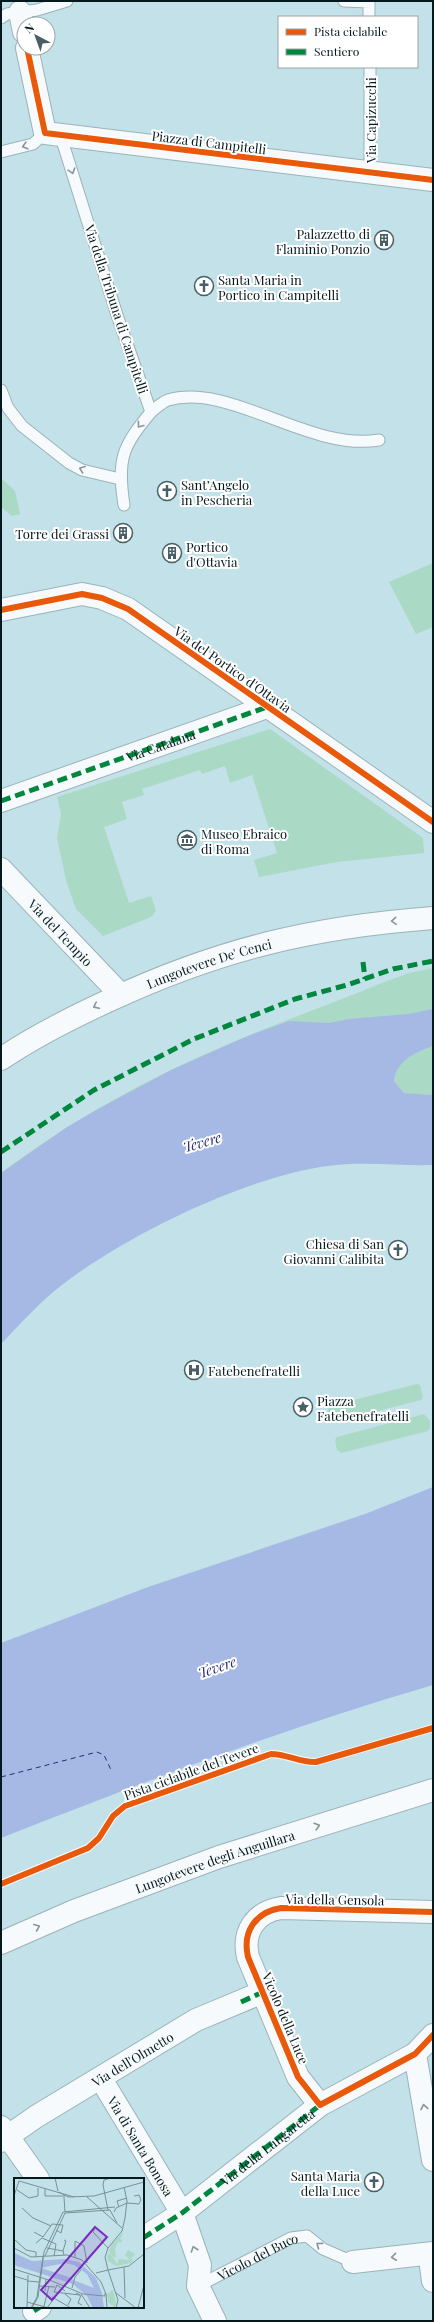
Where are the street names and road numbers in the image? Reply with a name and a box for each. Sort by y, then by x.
street label: Via Capizucchi [362,77,379,164]
street label: Piazza di Campitelli [151,127,267,157]
street label: Via della Tribuna di Campitelli [81,221,153,396]
street label: Via del Portico d'Ottavia [170,622,295,716]
street label: Via Catalana [123,724,198,765]
street label: Via del Tempio [24,894,97,969]
street label: Lungotevere De' Cenci [144,934,273,991]
street label: Pista ciclabile del Tevere [121,1739,261,1803]
street label: Lungotevere degli Anguillara [132,1825,297,1896]
street label: Via della Gensola [284,1890,385,1908]
street label: Vicolo della Luce [259,1969,313,2067]
street label: Via dell'Olmetto [87,2027,176,2090]
street label: Via di Santa Bonosa [104,2092,178,2199]
street label: Via della Lungaretta [215,2104,318,2190]
street label: Vicolo del Buco [213,2229,299,2284]

